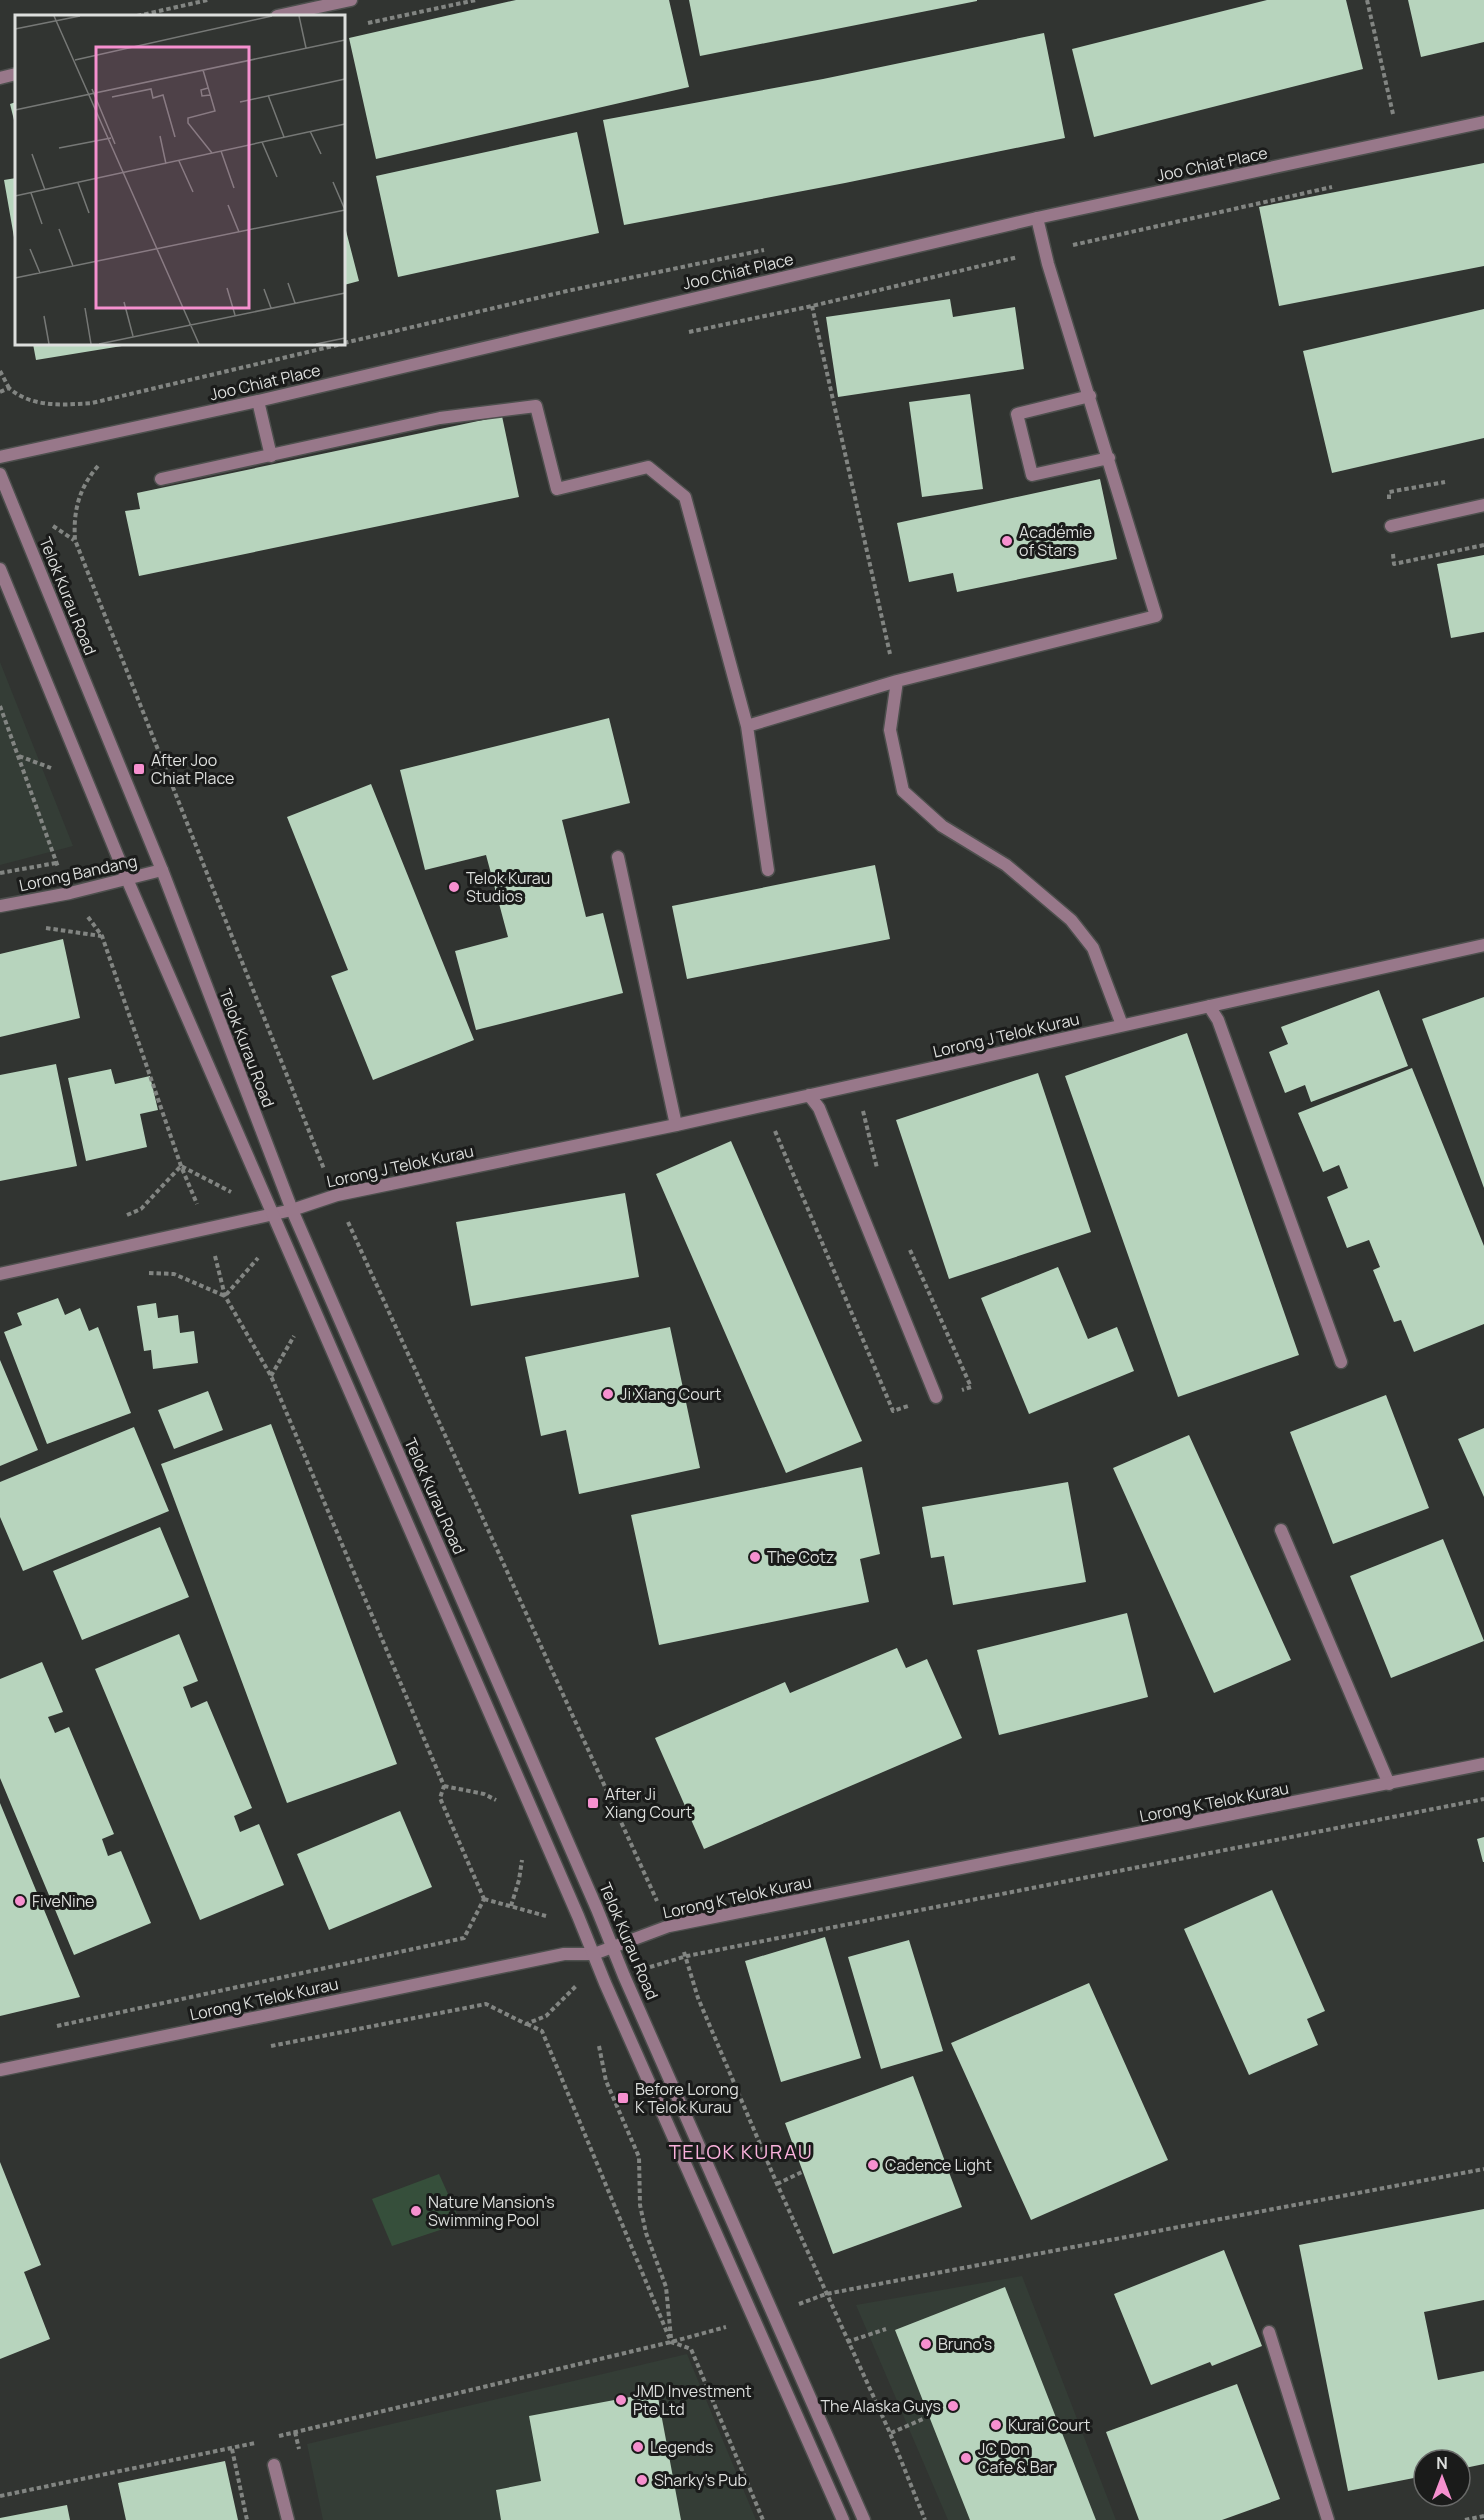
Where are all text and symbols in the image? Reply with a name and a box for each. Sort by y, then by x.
inset map [15,15,345,345]
street label: Joo Chiat Place [1154,141,1270,187]
street label: Joo Chiat Place [680,248,796,294]
street label: Joo Chiat Place [207,359,323,405]
place label: Académie of Stars [1019,521,1092,561]
street label: Telok Kurau Road [34,534,102,658]
marker: Académie of Stars [1000,534,1014,548]
place label: After Joo Chiat Place [151,749,234,789]
marker: After Joo Chiat Place [132,762,146,776]
street label: Lorong Bandang [17,850,139,896]
place label: Telok Kurau Studios [466,867,550,907]
marker: Telok Kurau Studios [447,880,461,894]
street label: Telok Kurau Road [214,986,280,1110]
street label: Lorong J Telok Kurau [931,1007,1081,1063]
street label: Lorong J Telok Kurau [324,1140,476,1192]
place label: Ji Xiang Court [620,1383,721,1405]
marker: Ji Xiang Court [601,1387,615,1401]
street label: Telok Kurau Road [399,1434,471,1558]
place label: The Cotz [767,1546,834,1568]
marker: The Cotz [748,1550,762,1564]
street label: Lorong K Telok Kurau [1138,1777,1290,1827]
place label: After Ji Xiang Court [605,1783,692,1823]
marker: After Ji Xiang Court [586,1796,600,1810]
street label: Lorong K Telok Kurau [661,1870,813,1924]
street label: Telok Kurau Road [594,1879,664,2003]
place label: FiveNine [32,1890,94,1912]
marker: FiveNine [13,1894,27,1908]
street label: Lorong K Telok Kurau [188,1972,340,2026]
place label: Before Lorong K Telok Kurau [635,2078,739,2118]
marker: Before Lorong K Telok Kurau [616,2091,630,2105]
district label: TELOK KURAU [669,2138,813,2165]
place label: Cadence Light [885,2154,992,2176]
marker: Cadence Light [866,2158,880,2172]
place label: Nature Mansion's Swimming Pool [428,2191,555,2231]
marker: Nature Mansion's Swimming Pool [409,2204,423,2218]
place label: Bruno's [938,2333,992,2355]
marker: Bruno's [919,2337,933,2351]
place label: JMD Investment Pte Ltd [633,2380,752,2420]
marker: JMD Investment Pte Ltd [614,2393,628,2407]
place label: The Alaska Guys [821,2395,941,2417]
marker: The Alaska Guys [946,2399,960,2413]
place label: Kurai Court [1008,2414,1090,2436]
marker: Kurai Court [989,2418,1003,2432]
place label: Legends [650,2436,713,2458]
place label: JC Don Cafe & Bar [978,2438,1055,2478]
marker: Legends [631,2440,645,2454]
north arrow [1412,2448,1472,2508]
marker: JC Don Cafe & Bar [959,2451,973,2465]
text: N [1436,2452,1448,2474]
place label: Sharky's Pub [654,2469,747,2491]
marker: Sharky's Pub [635,2473,649,2487]

